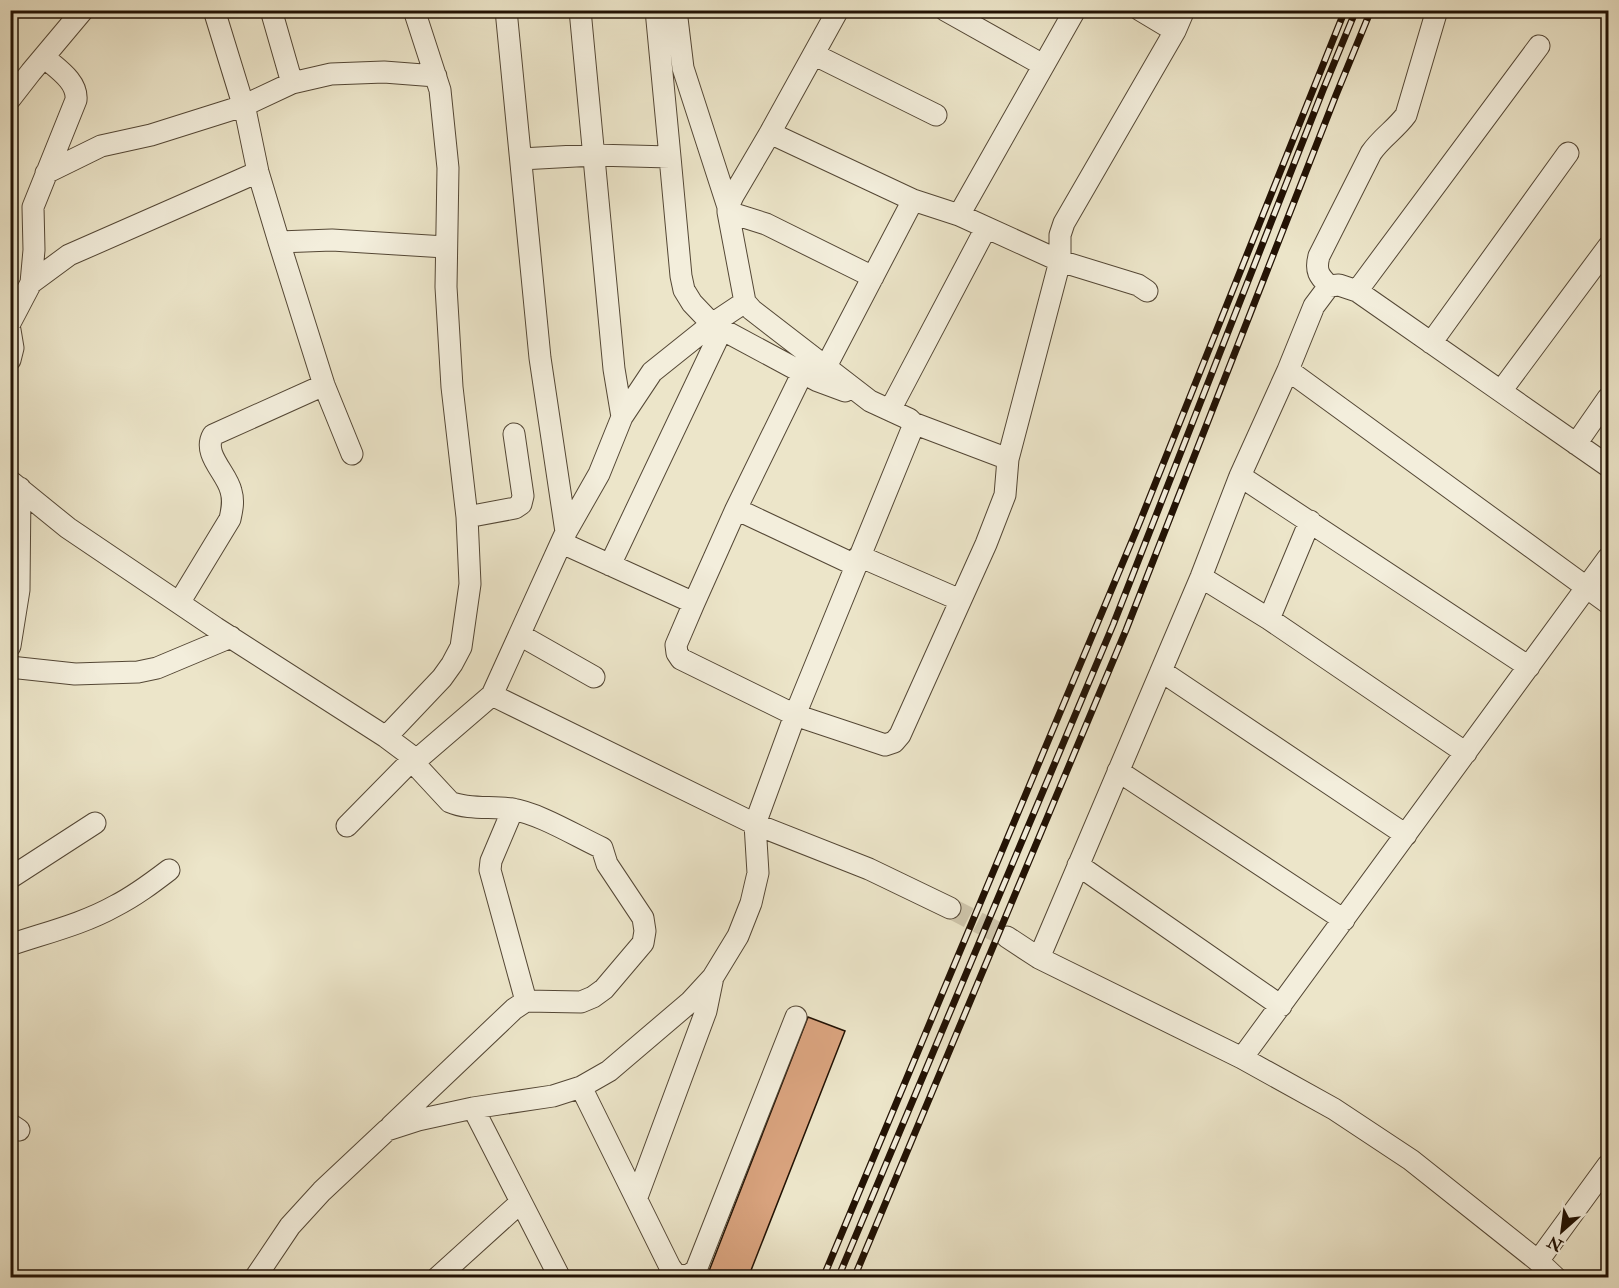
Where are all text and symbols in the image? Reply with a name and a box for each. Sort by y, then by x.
north arrow [1532,1201,1592,1261]
text: N [1544,1231,1567,1256]

